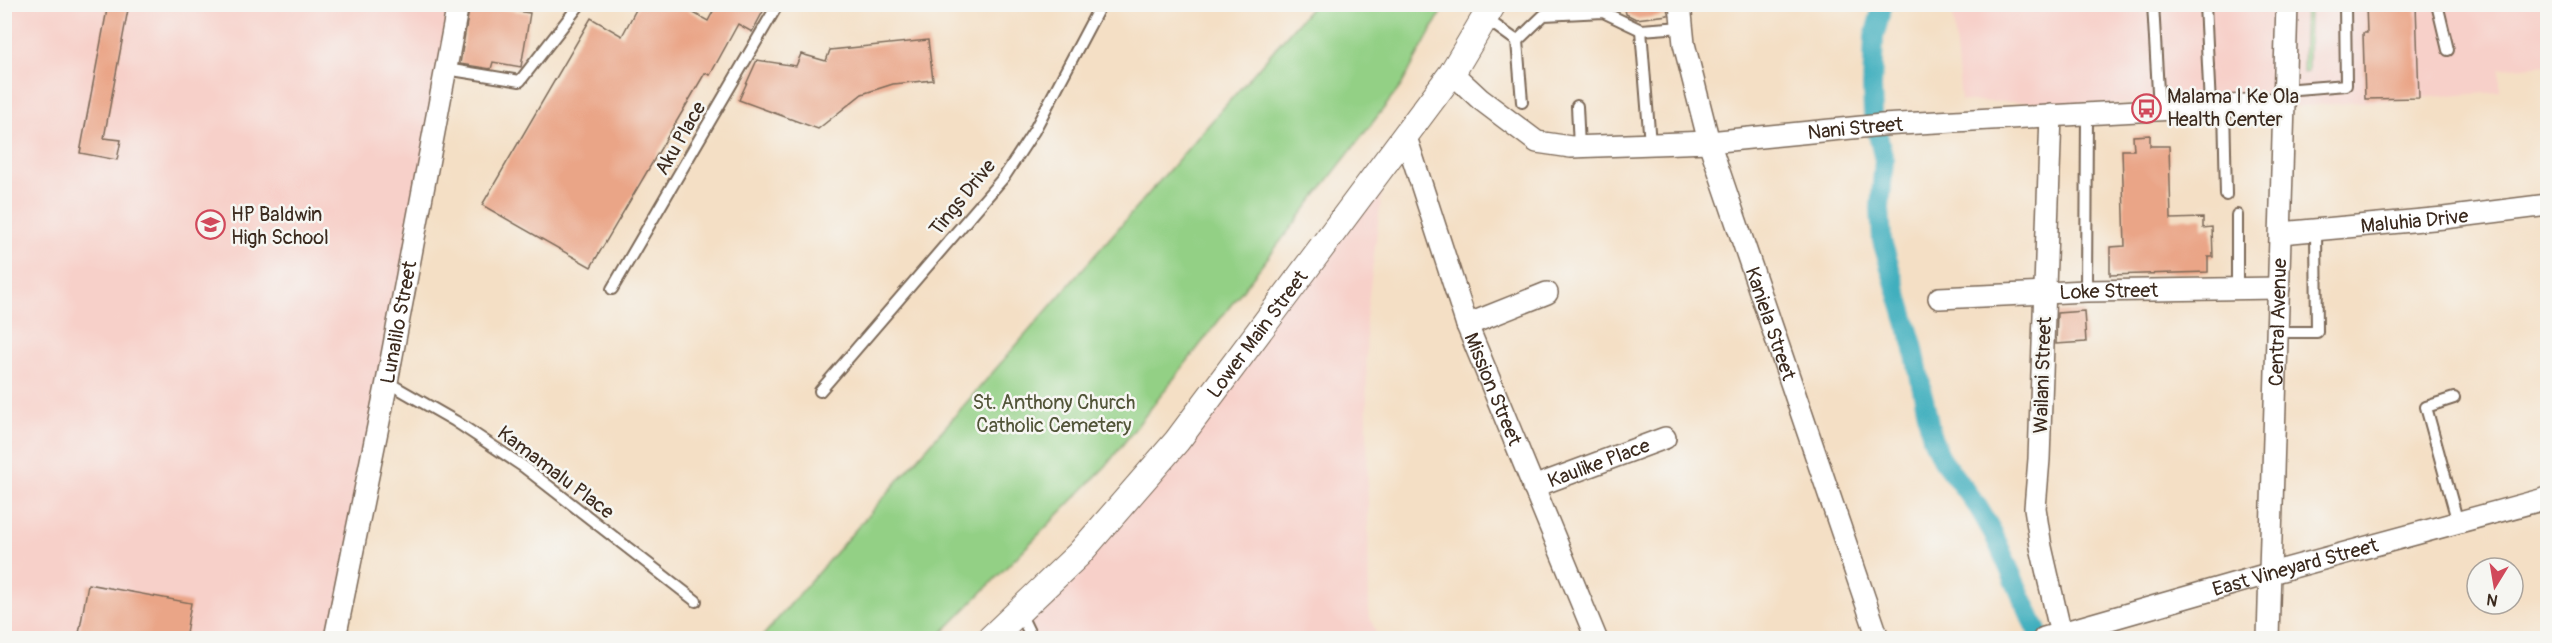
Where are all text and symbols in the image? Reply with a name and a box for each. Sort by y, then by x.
place label: Malama I Ke Ola Health Center [2167,84,2299,132]
bus stop icon: Malama I Ke Ola Health Center [2130,92,2162,124]
street label: Aku Place [649,97,712,180]
street label: Nani Street [1806,112,1905,145]
street label: Tings Drive [924,154,1001,241]
place label: HP Baldwin High School [231,202,329,250]
street label: Maluhia Drive [2360,203,2470,239]
school or university icon: HP Baldwin High School [194,209,226,241]
street label: Lunalilo Street [375,258,423,386]
street label: Central Avenue [2264,258,2292,387]
street label: Lower Main Street [1201,264,1314,403]
street label: Kaniela Street [1739,264,1802,384]
street label: Loke Street [2059,278,2159,305]
street label: Wailani Street [2028,315,2057,434]
street label: Mission Street [1458,329,1528,450]
park label: St. Anthony Church Catholic Cemetery [973,390,1135,438]
street label: Kamamalu Place [492,420,619,525]
street label: Kaulike Place [1544,433,1653,493]
street label: East Vineyard Street [2210,532,2382,602]
north arrow [2465,556,2525,616]
text: N [2485,589,2500,611]

